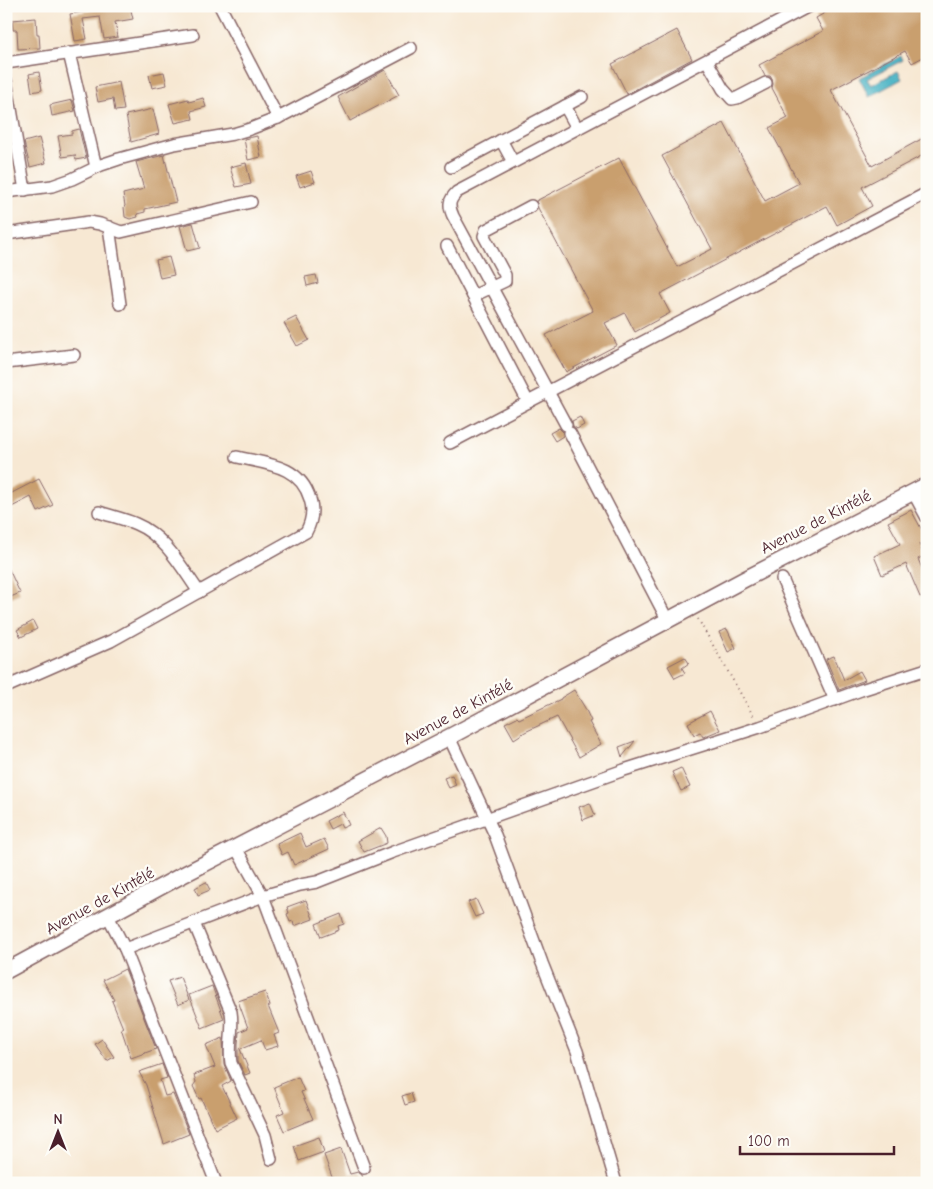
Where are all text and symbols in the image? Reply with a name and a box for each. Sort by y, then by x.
street label: Avenue de Kintélé [758,487,874,557]
street label: Avenue de Kintélé [400,676,516,748]
street label: Avenue de Kintélé [43,864,157,938]
north arrow [32,1106,82,1156]
text: N [53,1111,63,1128]
scale bar [740,1124,894,1156]
text: 100 m [748,1132,790,1150]

